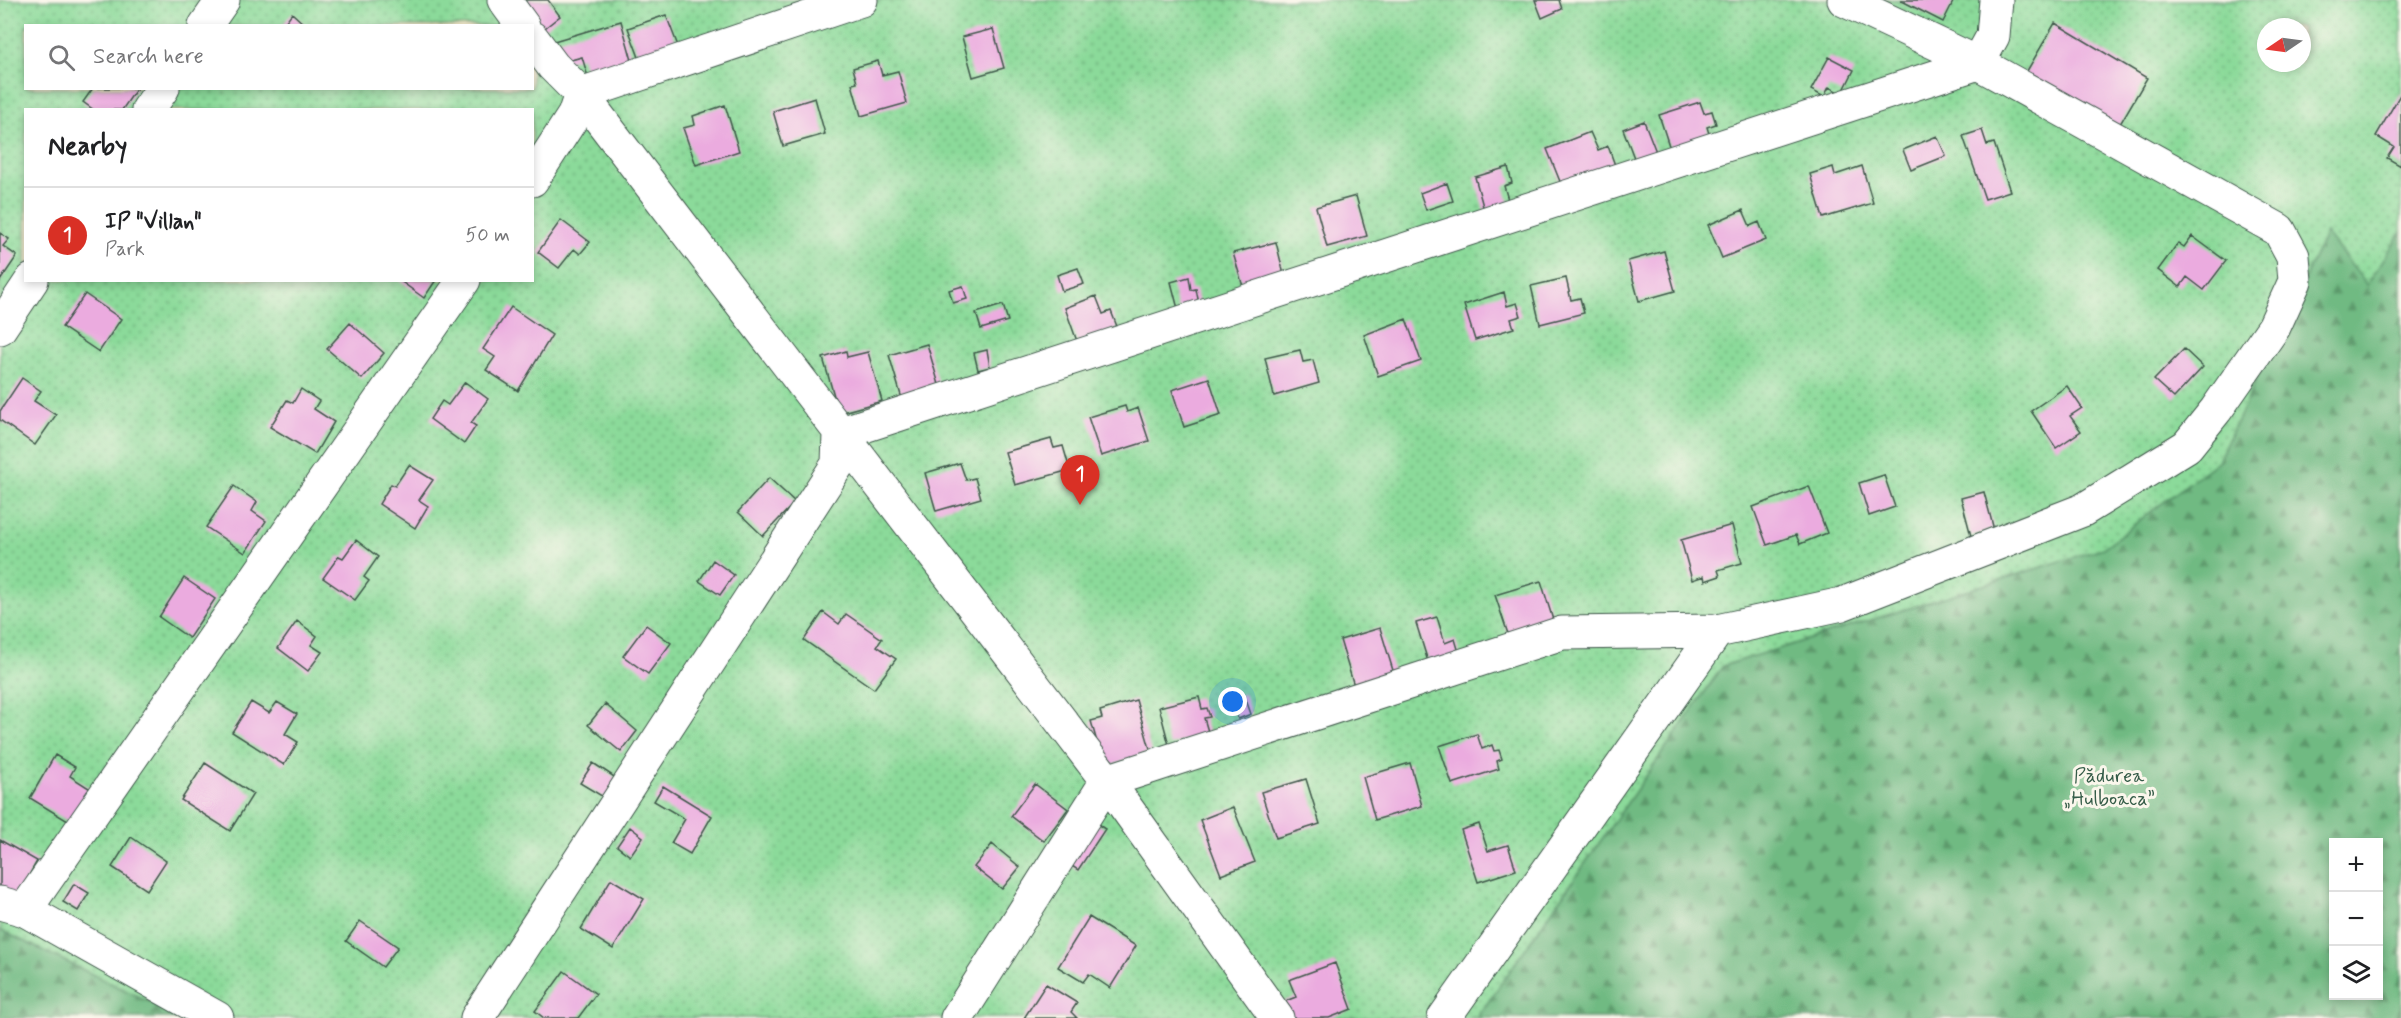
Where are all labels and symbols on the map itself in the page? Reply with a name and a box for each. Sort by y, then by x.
north arrow [2257,18,2311,72]
pin: 1 [1060,456,1100,505]
your location [1218,687,1247,716]
park label: Pădurea „Hulboaca” [2063,763,2155,813]

